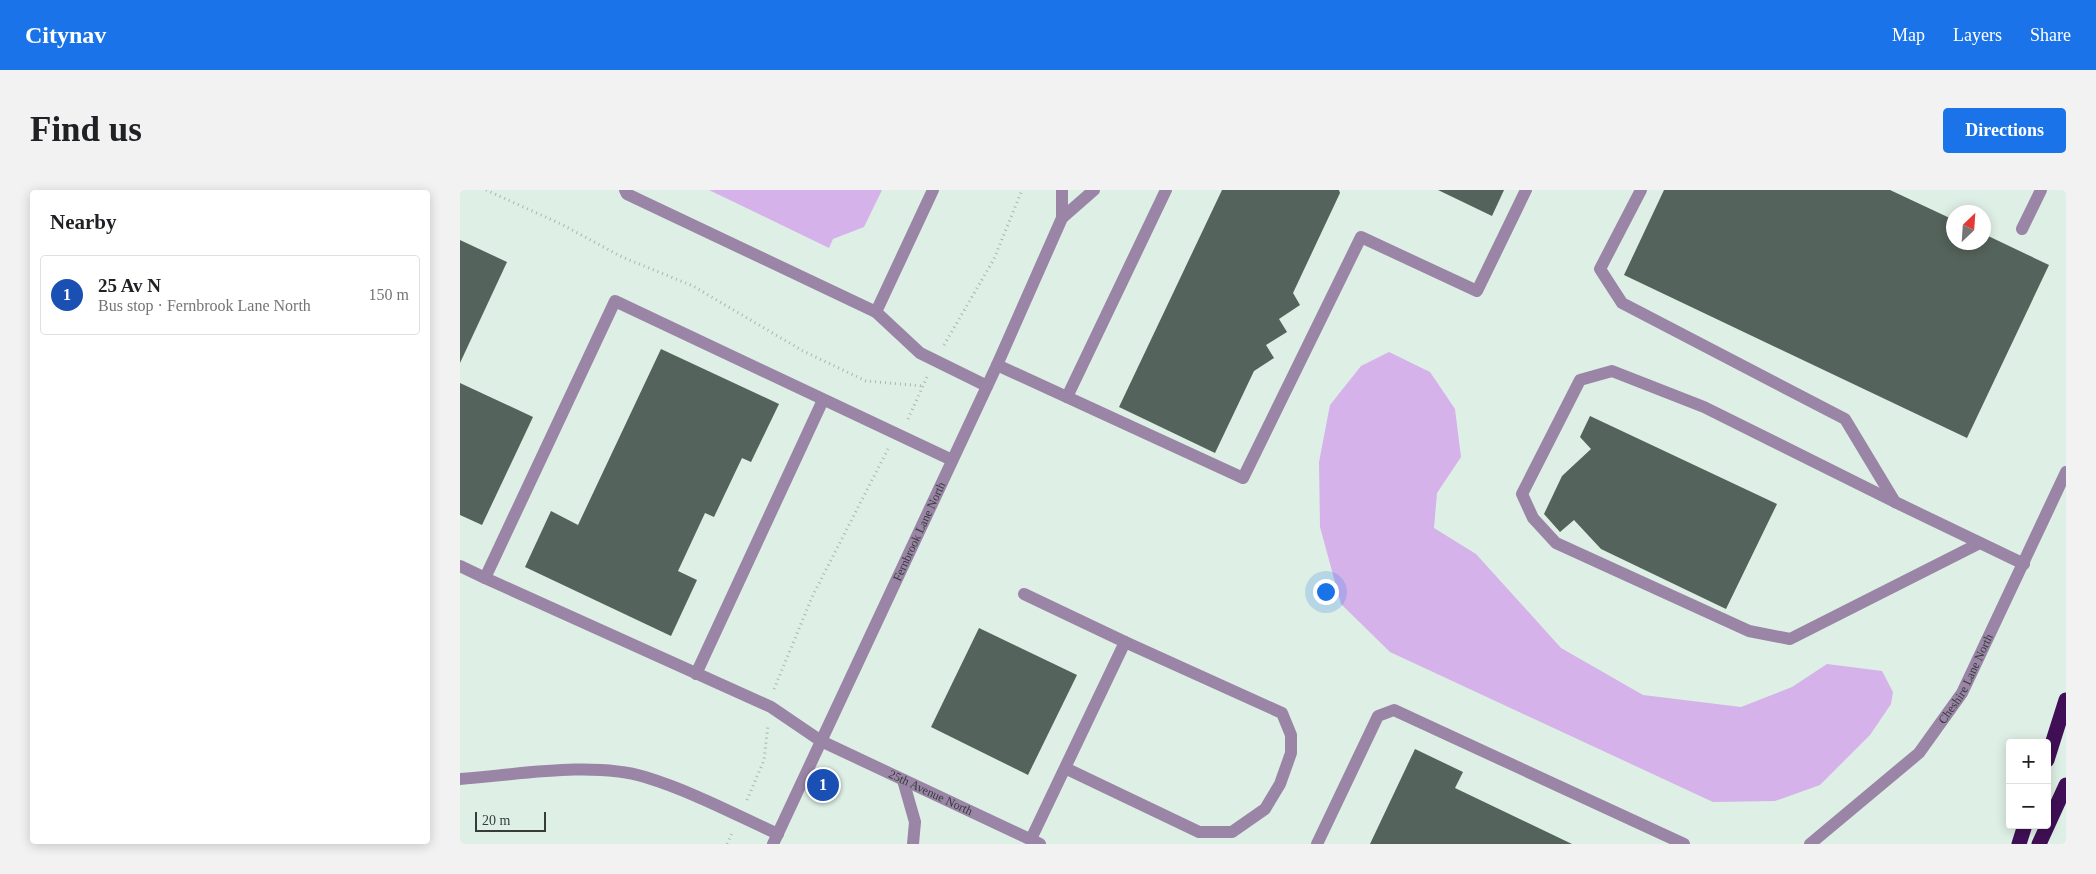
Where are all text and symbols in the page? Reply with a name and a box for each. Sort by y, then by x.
text: Citynav [25,22,106,48]
text: Map [1892,25,1925,45]
text: Layers [1953,25,2002,45]
text: Share [2030,25,2071,45]
button: Directions [1943,108,2066,153]
text: Find us [30,110,142,149]
north arrow [1946,205,1991,250]
text: Nearby [50,210,117,234]
text: 25 Av N [98,275,161,296]
text: 1 [63,286,71,303]
text: 150 m [369,286,409,303]
text: Bus stop · Fernbrook Lane North [98,297,311,314]
street label: Fernbrook Lane North [890,480,948,583]
your location [1313,579,1339,605]
street label: Cheshire Lane North [1935,632,1996,726]
map controls [2006,739,2051,829]
button: + [2006,739,2051,784]
pin: 1 [807,766,839,804]
street label: 25th Avenue North [886,767,975,818]
button: − [2006,784,2051,829]
scale bar [475,809,546,832]
text: 20 m [482,813,510,828]

